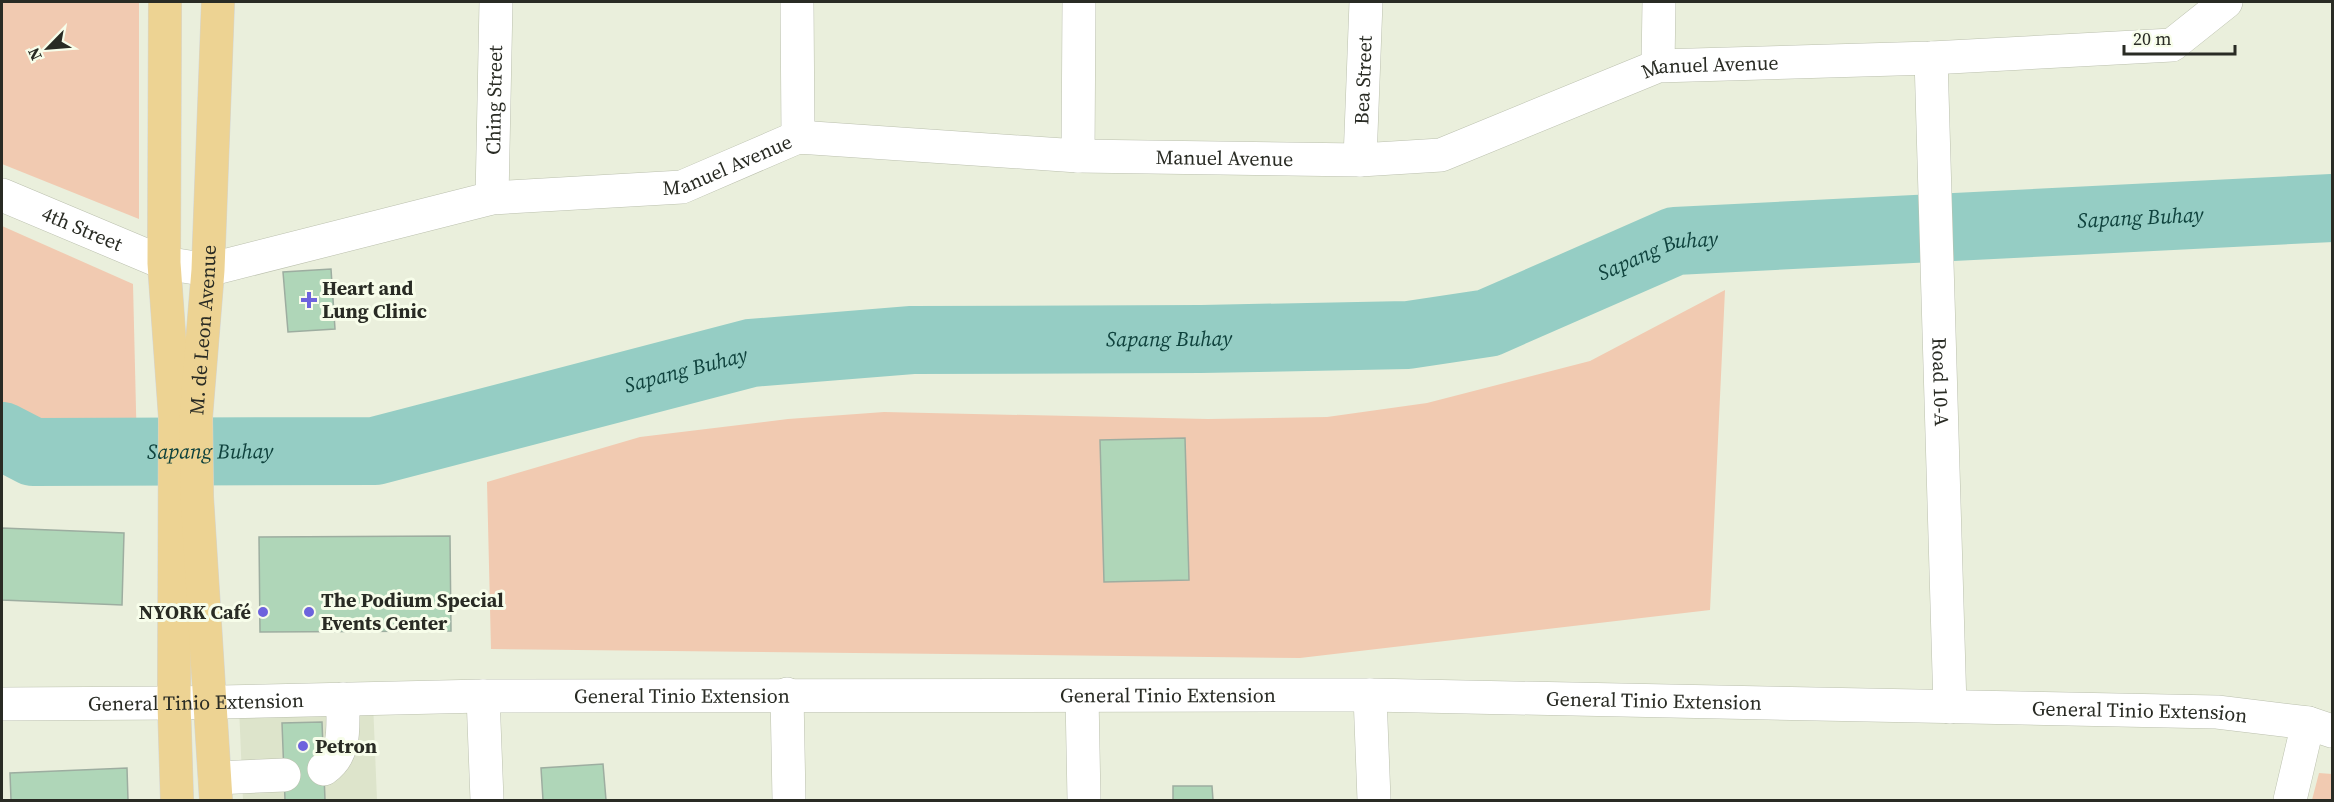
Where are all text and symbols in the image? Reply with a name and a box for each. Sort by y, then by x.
north arrow [18,18,78,78]
scale bar [2124,18,2235,56]
text: 20 m [2133,26,2171,51]
street label: Bea Street [1347,34,1379,125]
text: N [22,44,47,64]
street label: Ching Street [479,44,509,155]
street label: Manuel Avenue [1637,48,1779,85]
street label: Manuel Avenue [662,127,796,202]
street label: Manuel Avenue [1155,143,1293,173]
street label: 4th Street [38,199,127,258]
water label: Sapang Buhay [2077,199,2205,235]
water label: Sapang Buhay [1593,224,1720,287]
street label: M. de Leon Avenue [182,244,223,416]
place label: Heart and Lung Clinic [322,274,427,325]
marker: Heart and Lung Clinic [300,291,318,309]
water label: Sapang Buhay [1106,323,1233,353]
street label: Road 10-A [1925,337,1956,427]
water label: Sapang Buhay [621,339,751,399]
water label: Sapang Buhay [147,436,274,466]
place label: The Podium Special Events Center [321,586,504,637]
place label: NYORK Café [139,598,251,626]
marker: NYORK Café [256,605,270,619]
marker: The Podium Special Events Center [302,605,316,619]
street label: General Tinio Extension [1060,681,1276,709]
street label: General Tinio Extension [574,682,790,710]
street label: General Tinio Extension [1546,685,1762,717]
street label: General Tinio Extension [88,686,304,717]
street label: General Tinio Extension [2032,694,2249,730]
place label: Petron [315,732,377,760]
marker: Petron [296,739,310,753]

